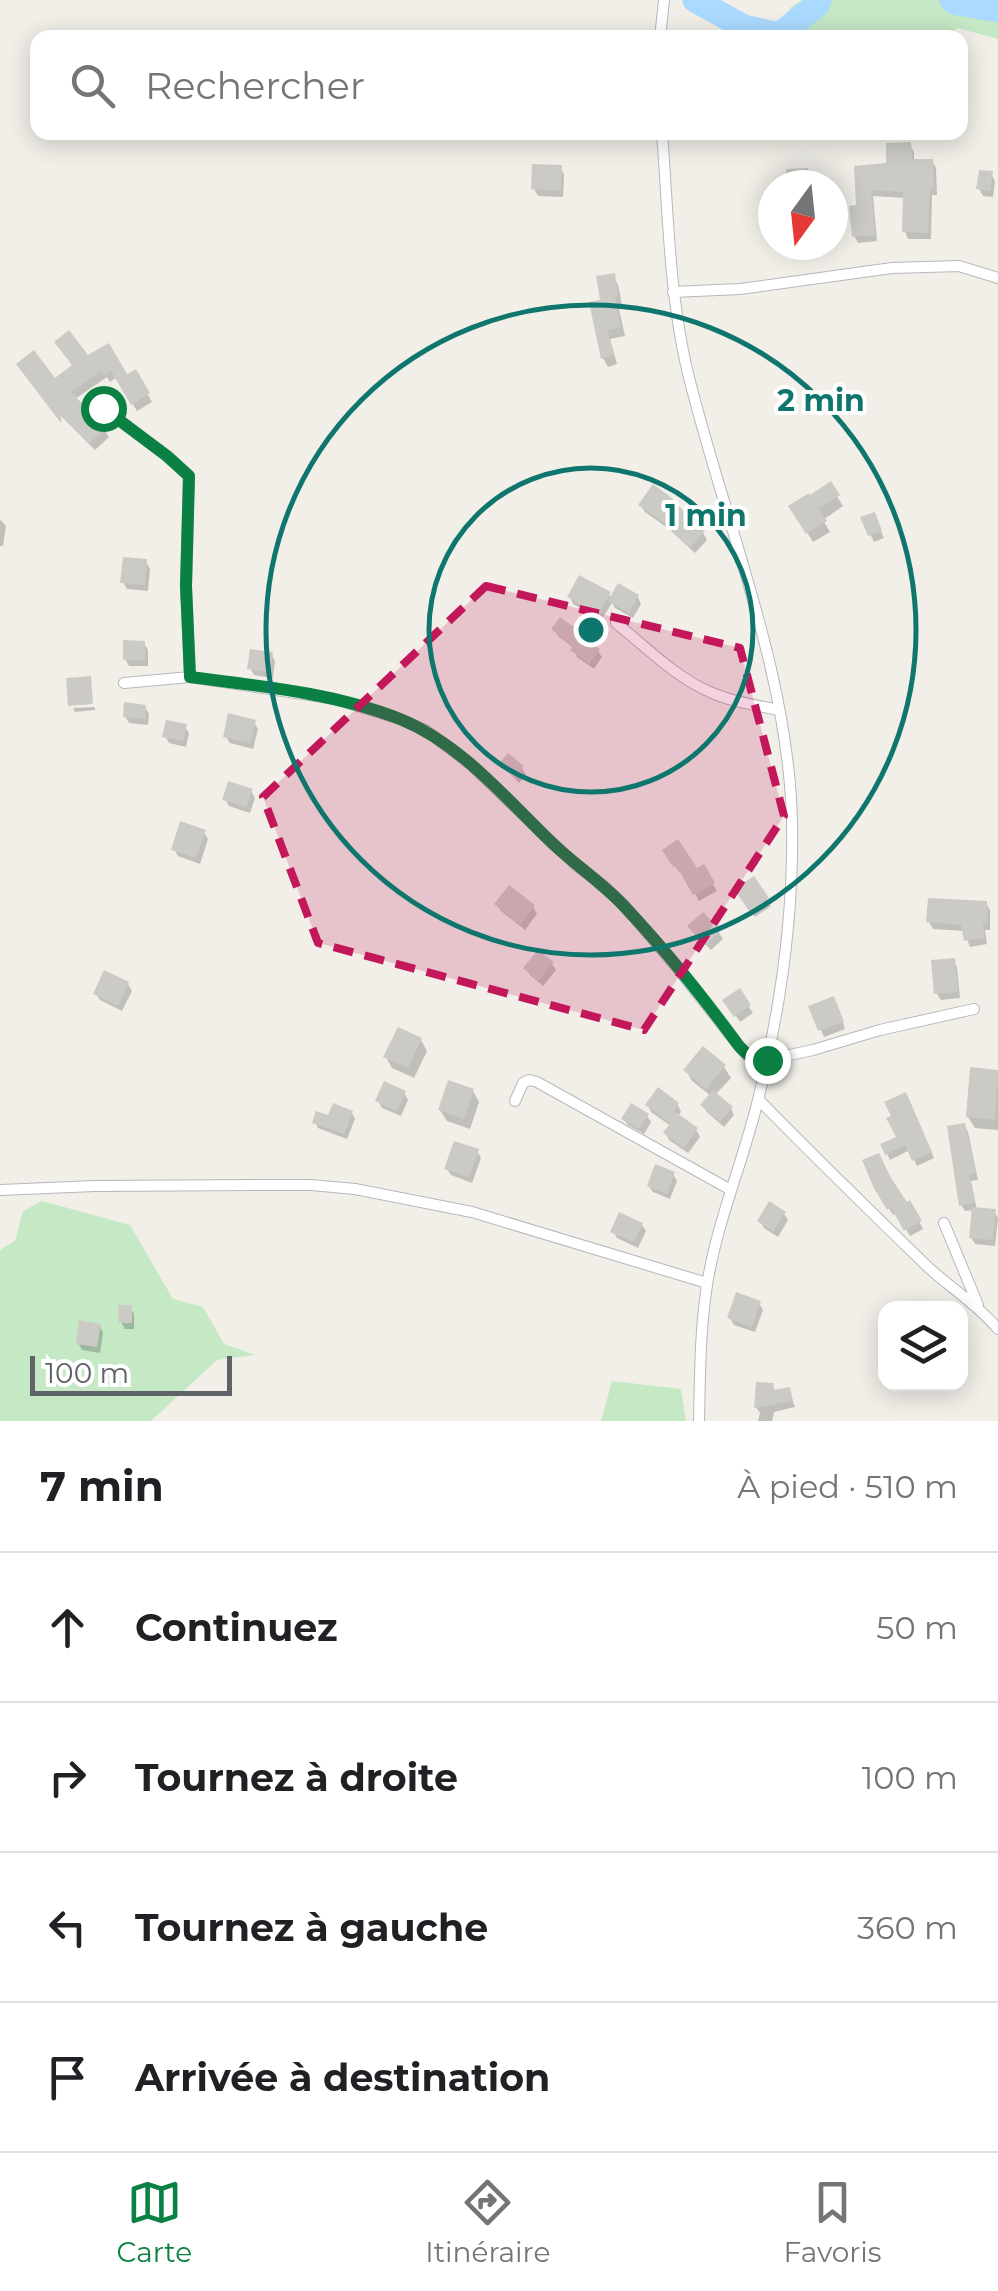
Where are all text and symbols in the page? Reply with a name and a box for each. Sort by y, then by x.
search box [30,30,968,140]
icon: search [65,58,120,113]
text: Rechercher [145,62,365,109]
north arrow [758,170,848,260]
text: 2 min [777,382,865,419]
route start [81,386,127,432]
text: 1 min [665,497,747,534]
centre of rings [573,612,609,648]
route end [745,1038,791,1084]
map controls [878,1301,968,1391]
button: layers [878,1301,968,1391]
scale bar [30,1351,232,1396]
text: 100 m [45,1356,129,1390]
text: 7 min [40,1460,164,1512]
text: À pied · 510 m [737,1467,958,1506]
icon: ahead [40,1600,95,1655]
text: Continuez [135,1604,338,1651]
text: 50 m [876,1608,958,1647]
icon: right [40,1750,95,1805]
text: Tournez à droite [135,1754,458,1801]
text: 100 m [862,1758,958,1797]
icon: left [40,1900,95,1955]
text: Tournez à gauche [135,1904,488,1951]
text: 360 m [857,1908,958,1947]
icon: arrive [40,2050,95,2105]
text: Arrivée à destination [135,2054,550,2101]
tab: Carte [117,2175,192,2269]
tab: Itinéraire [425,2175,550,2269]
tab: Favoris [784,2175,881,2269]

